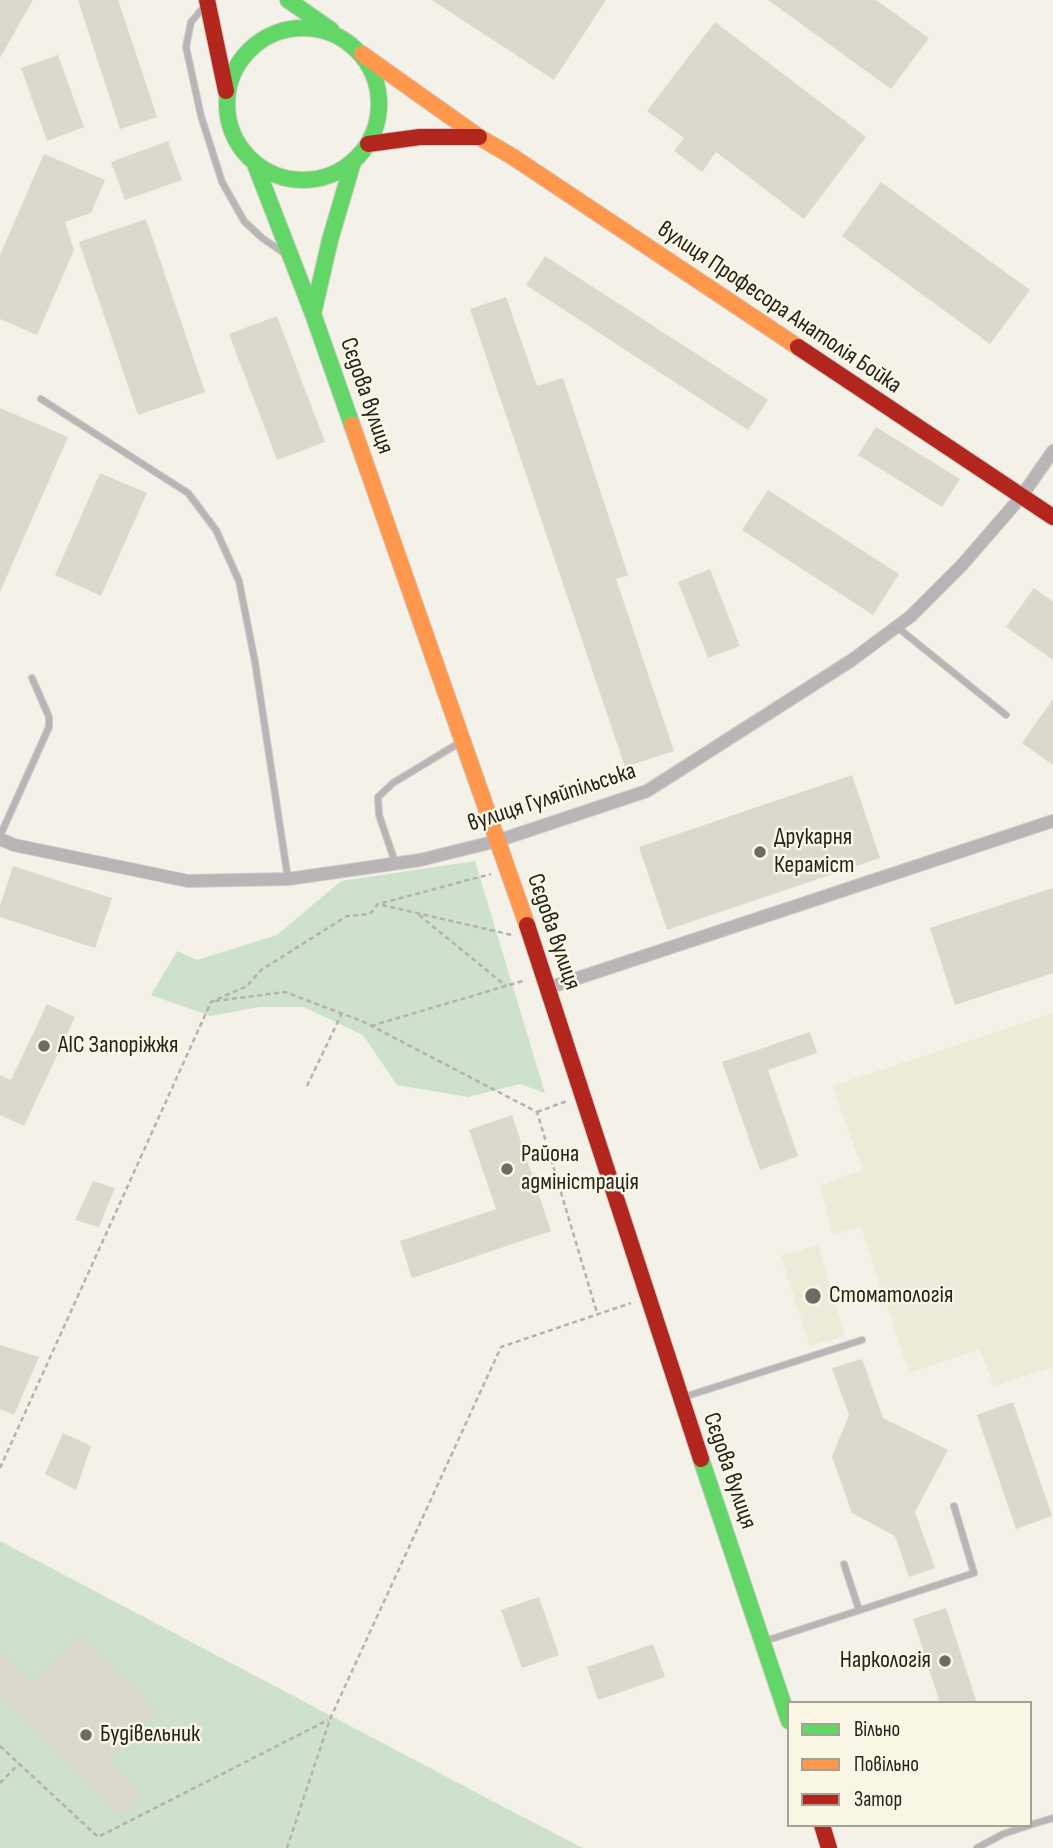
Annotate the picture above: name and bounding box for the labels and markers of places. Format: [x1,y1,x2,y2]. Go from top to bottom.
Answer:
place label: Друкарня Кераміст [774,824,854,880]
marker: Друкарня Кераміст [752,844,768,860]
place label: АІС Запоріжжя [58,1032,178,1060]
marker: АІС Запоріжжя [36,1038,52,1054]
place label: Района адміністрація [521,1141,639,1197]
marker: Района адміністрація [499,1161,515,1177]
place label: Стоматологія [829,1282,953,1310]
marker: Стоматологія [803,1286,823,1306]
place label: Наркологія [840,1647,931,1675]
marker: Наркологія [937,1653,953,1669]
place label: Будівельник [100,1721,200,1749]
marker: Будівельник [78,1727,94,1743]

